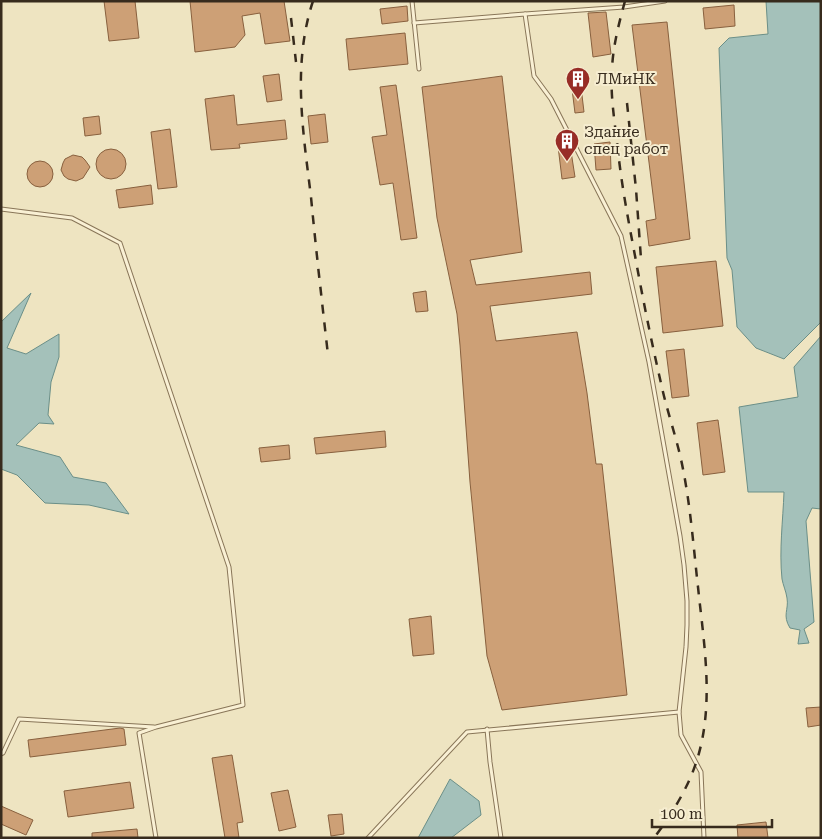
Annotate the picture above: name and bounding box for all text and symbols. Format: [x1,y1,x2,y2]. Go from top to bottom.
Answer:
building icon: ЛМиНК [565,66,591,100]
place label: ЛМиНК [596,70,656,88]
place label: Здание спец работ [584,123,668,158]
building icon: Здание спец работ [554,128,580,162]
scale bar [652,796,772,828]
text: 100 m [660,805,703,823]

